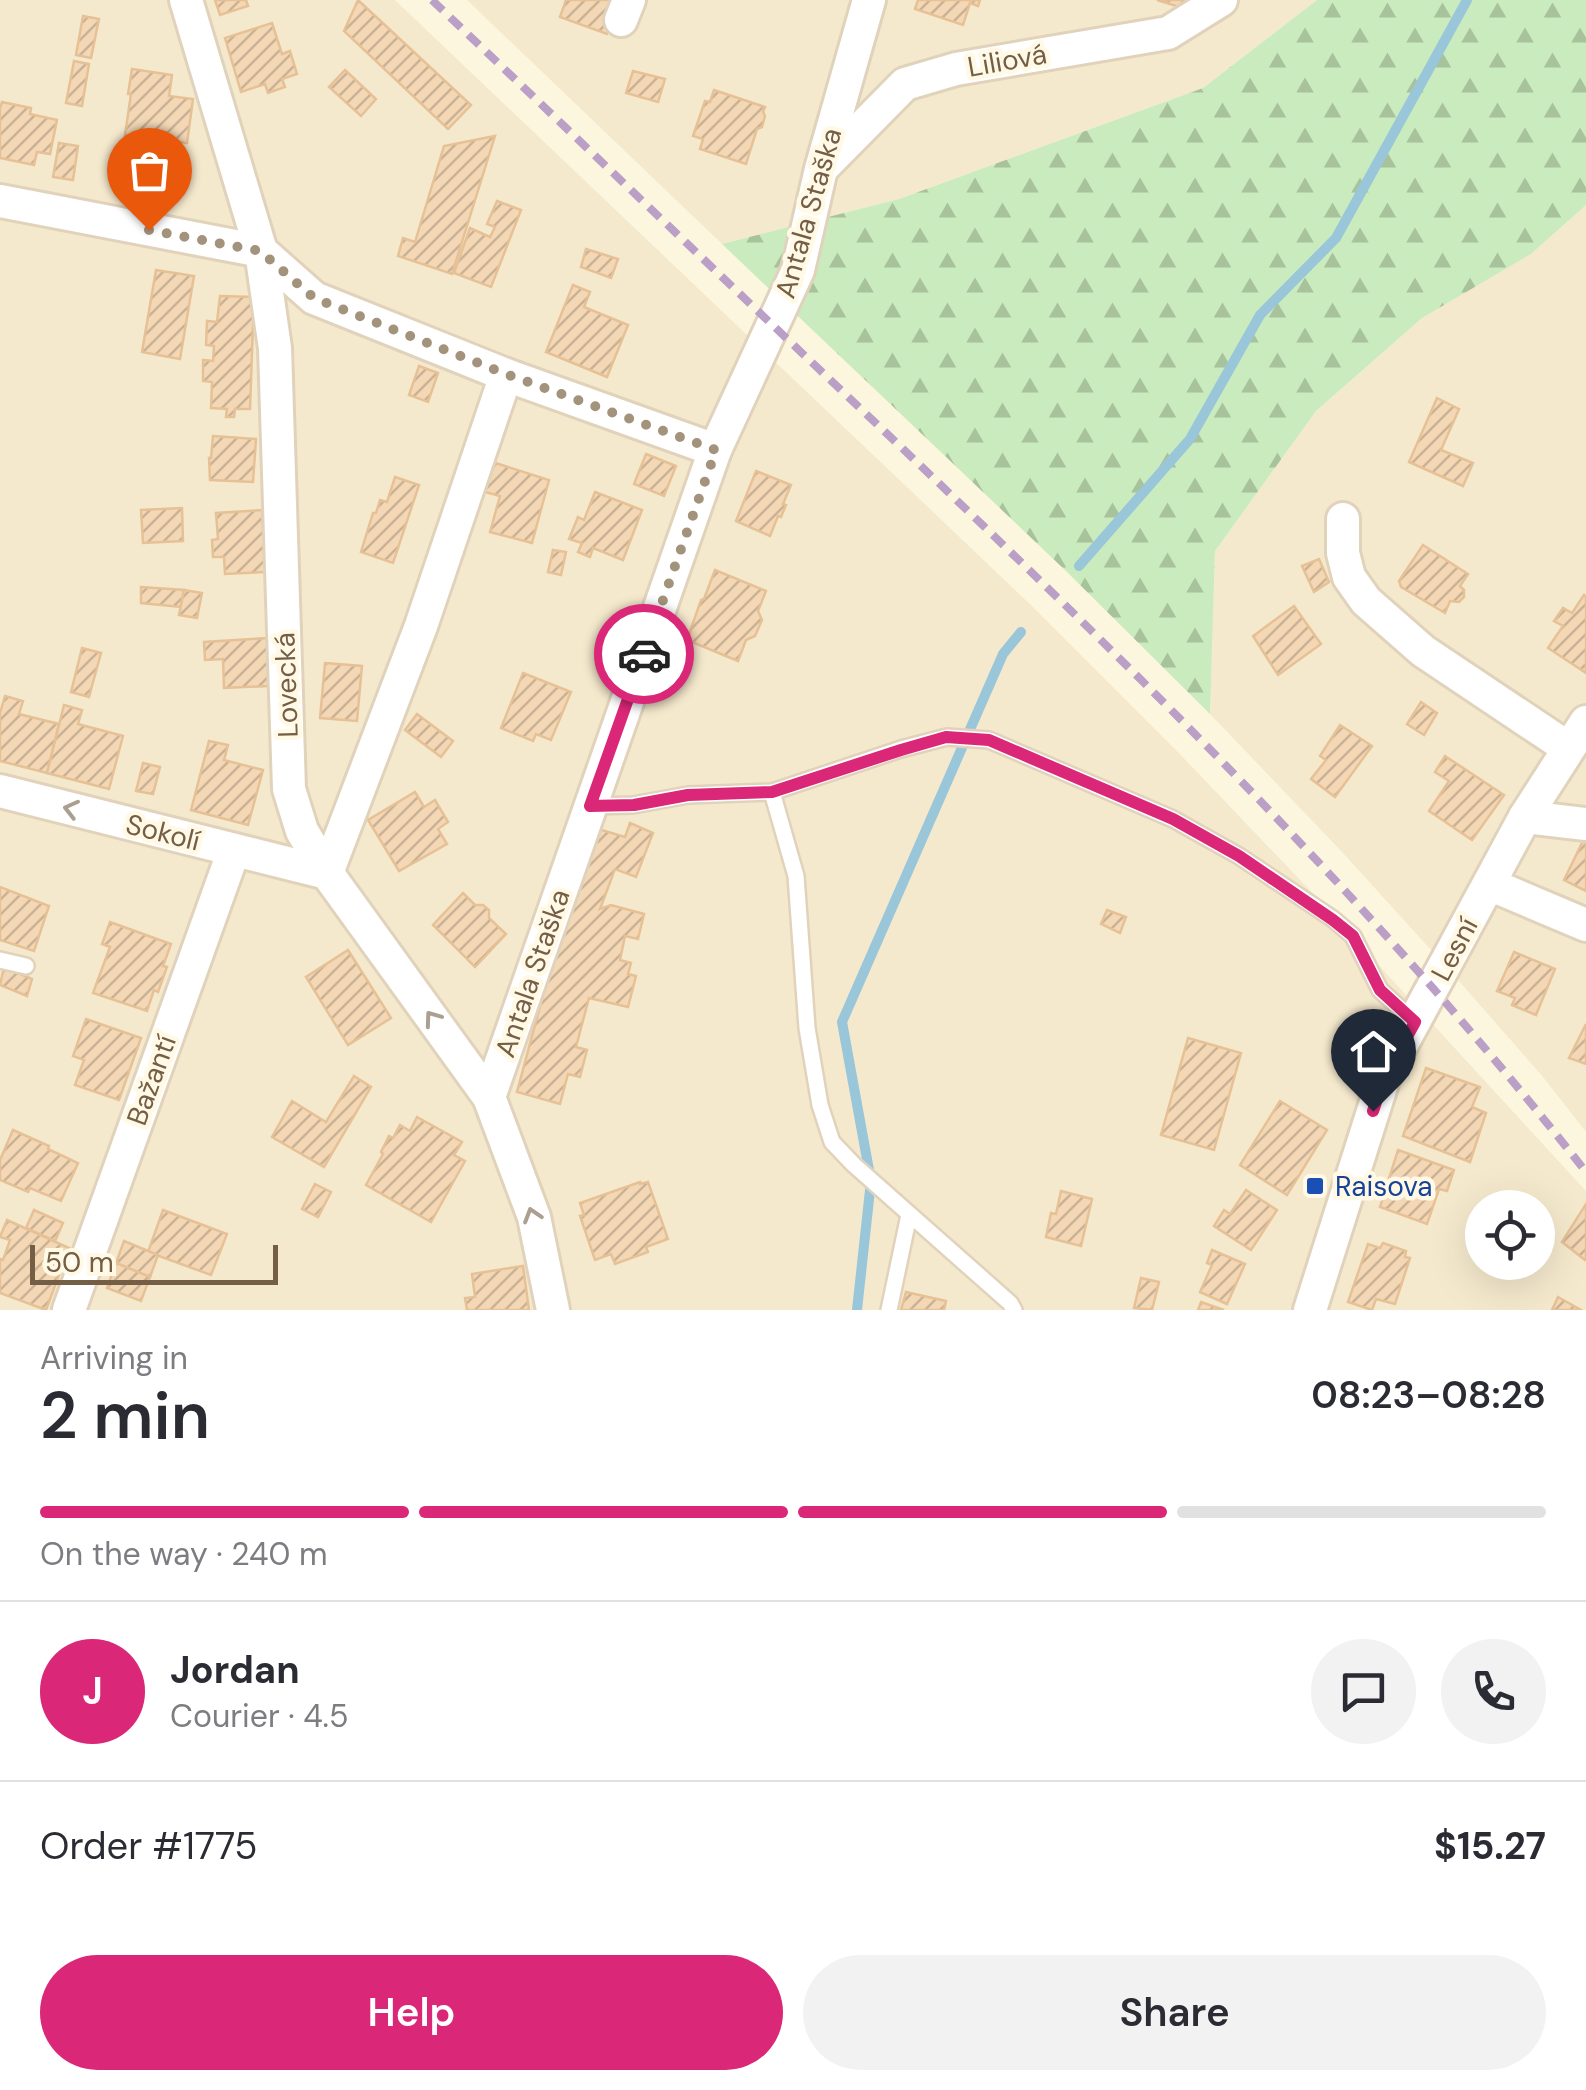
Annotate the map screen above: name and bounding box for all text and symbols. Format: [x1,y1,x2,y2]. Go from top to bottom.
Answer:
street label: Liliová [965,35,1050,86]
street label: Antala Staška [767,124,850,303]
pin [107,128,192,231]
icon: bag [122,143,177,198]
courier [594,604,694,704]
icon: car [617,627,672,682]
street label: Lovecká [266,632,307,738]
one-way arrow [63,799,80,820]
street label: Sokolí [122,805,204,860]
street label: Antala Staška [486,884,579,1062]
street label: Lesní [1423,911,1487,987]
pin [1331,1009,1416,1112]
one-way arrow [426,1011,443,1029]
icon: home [1346,1024,1401,1079]
street label: Bažantí [118,1029,185,1130]
place label: Raisova [1335,1168,1432,1205]
marker: Raisova [1304,1175,1326,1197]
map controls [1465,1190,1555,1280]
button: locate [1465,1190,1555,1280]
one-way arrow [523,1207,544,1224]
scale bar [30,1240,278,1284]
text: 50 m [45,1244,114,1281]
text: Arriving in [40,1337,188,1379]
text: 08:23–08:28 [1311,1370,1546,1420]
text: 2 min [40,1374,210,1458]
text: On the way · 240 m [40,1533,327,1575]
button: chat [1311,1639,1416,1744]
button: phone [1441,1639,1546,1744]
text: Jordan [170,1645,300,1695]
text: J [82,1666,103,1716]
text: Courier · 4.5 [170,1695,348,1737]
text: Order #1775 [40,1821,257,1871]
text: $15.27 [1434,1821,1546,1871]
button: Help [40,1955,783,2070]
button: Share [803,1955,1546,2070]

